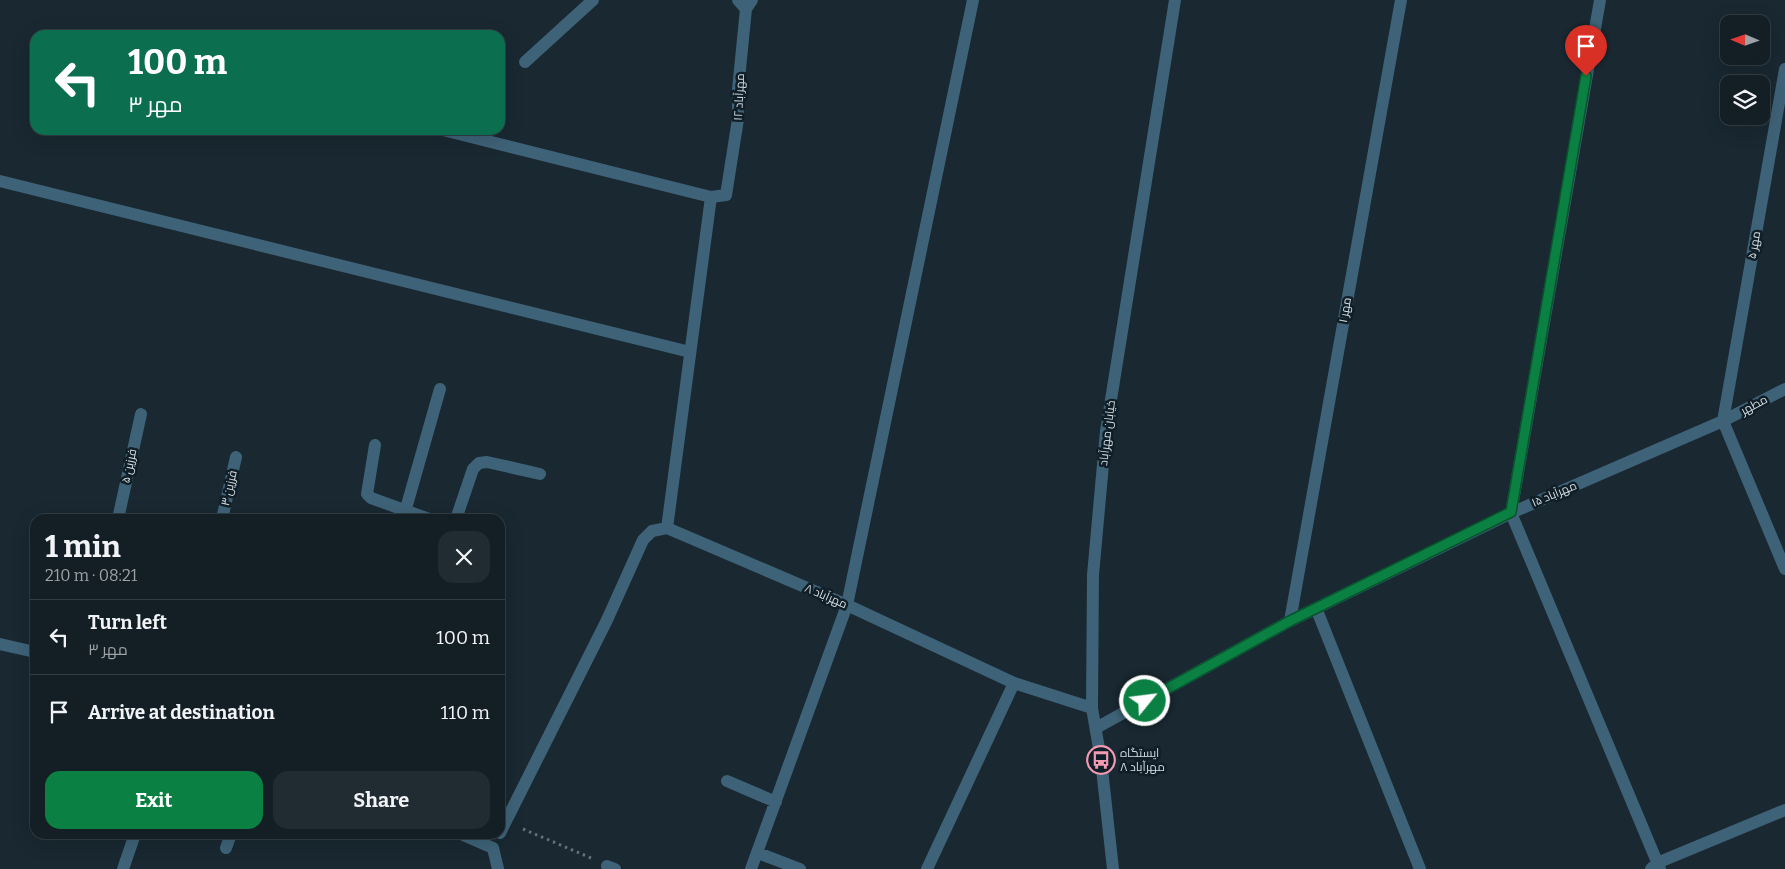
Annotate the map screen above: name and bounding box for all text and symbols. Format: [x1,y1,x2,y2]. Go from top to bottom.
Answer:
north arrow [1720,15,1770,65]
map controls [1720,15,1770,125]
pin [1565,25,1607,76]
icon: arrive [1572,32,1600,60]
text: 100 m [128,41,227,83]
icon: left [45,50,110,115]
street label: مهرآباد ۱۲ [731,73,747,121]
button: layers [1720,75,1770,125]
text: مهر ۳ [128,91,183,118]
street label: مهر ۵ [1745,230,1763,260]
street label: مهر ۱ [1336,296,1354,324]
street label: مطهر [1737,392,1770,418]
street label: خیابان مهرآباد [1096,399,1118,467]
street label: فرزین ۵ [119,448,139,484]
street label: فرزین ۳ [218,469,240,507]
street label: مهرآباد ۱۵ [1529,478,1579,510]
text: 1 min [45,529,121,565]
button: close [438,531,490,583]
text: 210 m · 08:21 [45,566,137,585]
street label: مهرآباد ۸ [803,581,849,611]
text: Turn left [88,611,167,634]
icon: left [45,623,73,651]
text: 100 m [436,626,490,649]
text: مهر ۳ [88,640,128,659]
position arrow [1118,674,1170,726]
icon: arrive [45,698,73,726]
text: Arrive at destination [88,701,275,724]
text: 110 m [440,701,490,724]
bus stop icon: ایستگاه مهرآباد ۸ [1086,745,1116,775]
place label: ایستگاه مهرآباد ۸ [1120,746,1165,774]
button: Exit [45,771,263,829]
button: Share [273,771,490,829]

